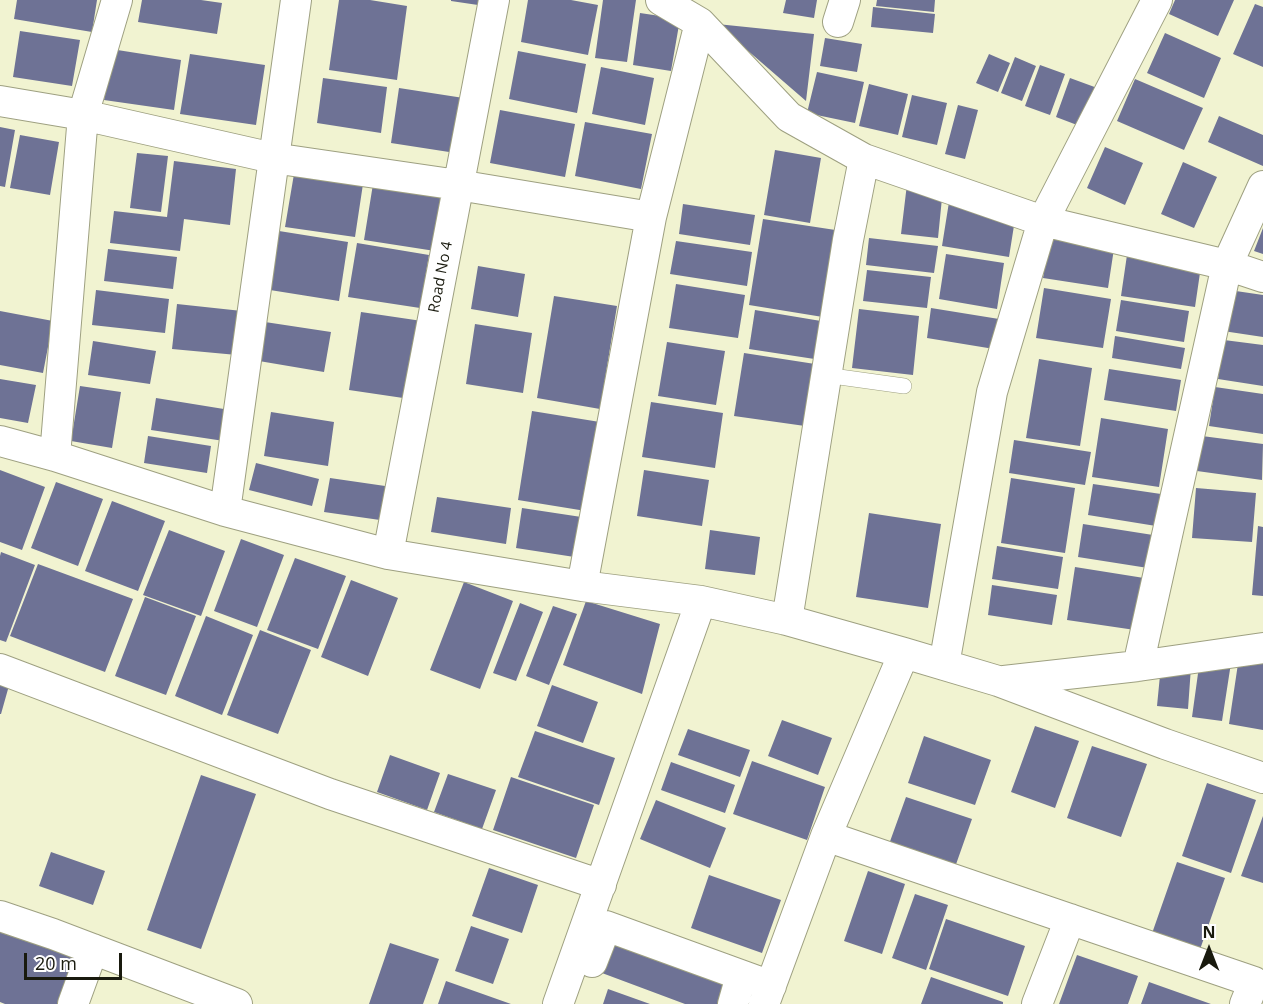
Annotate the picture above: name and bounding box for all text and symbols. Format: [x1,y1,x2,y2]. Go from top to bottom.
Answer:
street label: Road No 4 [425,240,457,314]
north arrow [1179,920,1239,980]
text: N [1202,921,1216,943]
scale bar [27,941,124,979]
text: 20 m [35,951,77,975]

